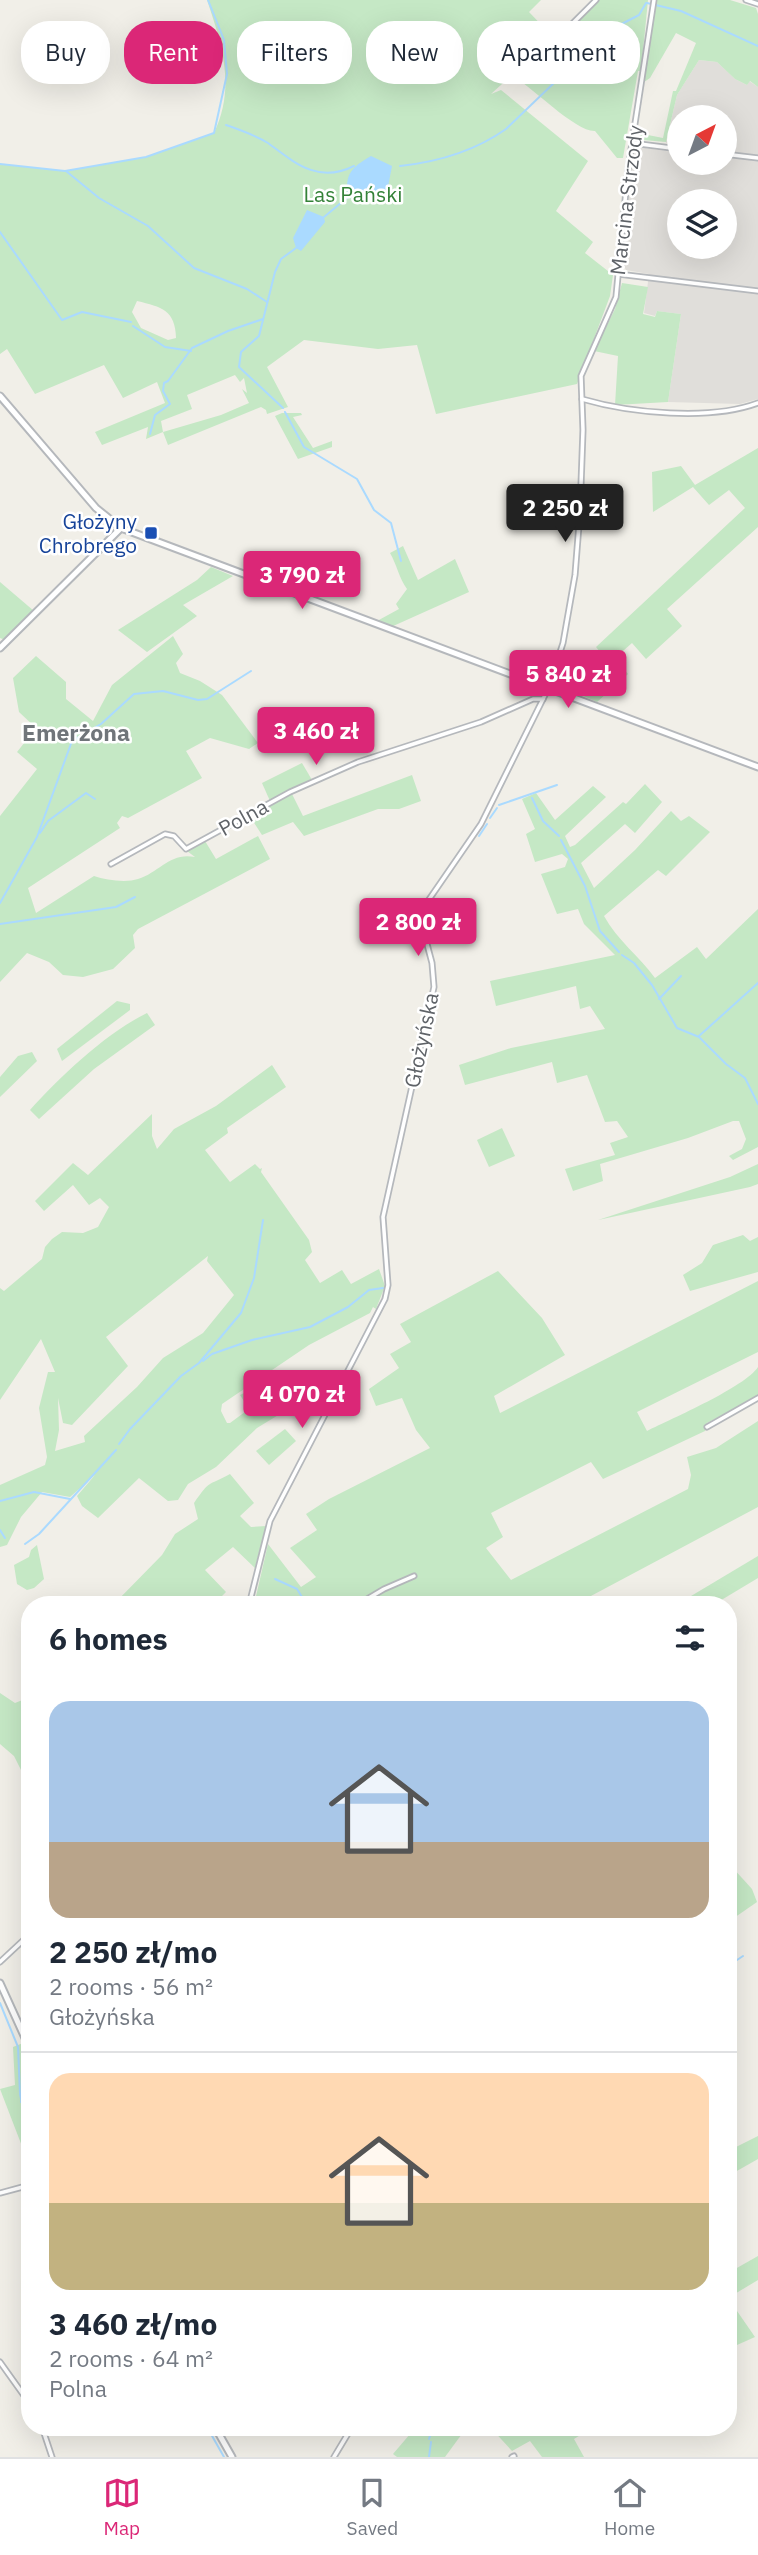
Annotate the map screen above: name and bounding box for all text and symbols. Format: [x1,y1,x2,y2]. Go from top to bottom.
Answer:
chip: Buy [21,21,110,84]
chip: Rent [124,21,223,84]
chip: Filters [237,21,352,84]
chip: New [366,21,463,84]
chip: Apartment [477,21,640,84]
north arrow [667,105,737,175]
map controls [667,105,737,259]
street label: Marcina Strzody [603,123,649,277]
park label: Las Pański [303,180,403,208]
button: layers [667,189,737,259]
pin: 2 250 zł [493,484,637,544]
text: 2 250 zł [522,492,608,522]
place label: Głożyny Chrobrego [39,507,138,559]
marker: Głożyny Chrobrego [143,525,159,541]
pin: 3 790 zł [230,552,374,611]
text: 3 790 zł [259,559,345,589]
pin: 5 840 zł [496,650,640,710]
text: 5 840 zł [525,658,611,688]
pin: 3 460 zł [244,708,388,767]
text: 3 460 zł [273,715,359,745]
district label: Emerżona [22,717,130,747]
street label: Polna [213,792,273,842]
pin: 2 800 zł [346,898,490,958]
text: 2 800 zł [375,906,461,936]
street label: Głożyńska [397,990,445,1090]
pin: 4 070 zł [230,1370,374,1430]
text: 4 070 zł [259,1378,345,1408]
text: 6 homes [49,1619,168,1658]
icon: filters [671,1619,709,1657]
icon: home [316,1746,442,1872]
text: 2 250 zł/mo [49,1932,217,1971]
text: 2 rooms · 56 m² [49,1971,213,2001]
text: Głożyńska [49,2001,155,2031]
icon: home [316,2118,442,2244]
text: 3 460 zł/mo [49,2304,217,2343]
text: 2 rooms · 64 m² [49,2343,213,2373]
text: Polna [49,2373,107,2403]
tab: Map [103,2474,141,2540]
tab: Saved [347,2474,398,2540]
tab: Home [604,2474,655,2540]

